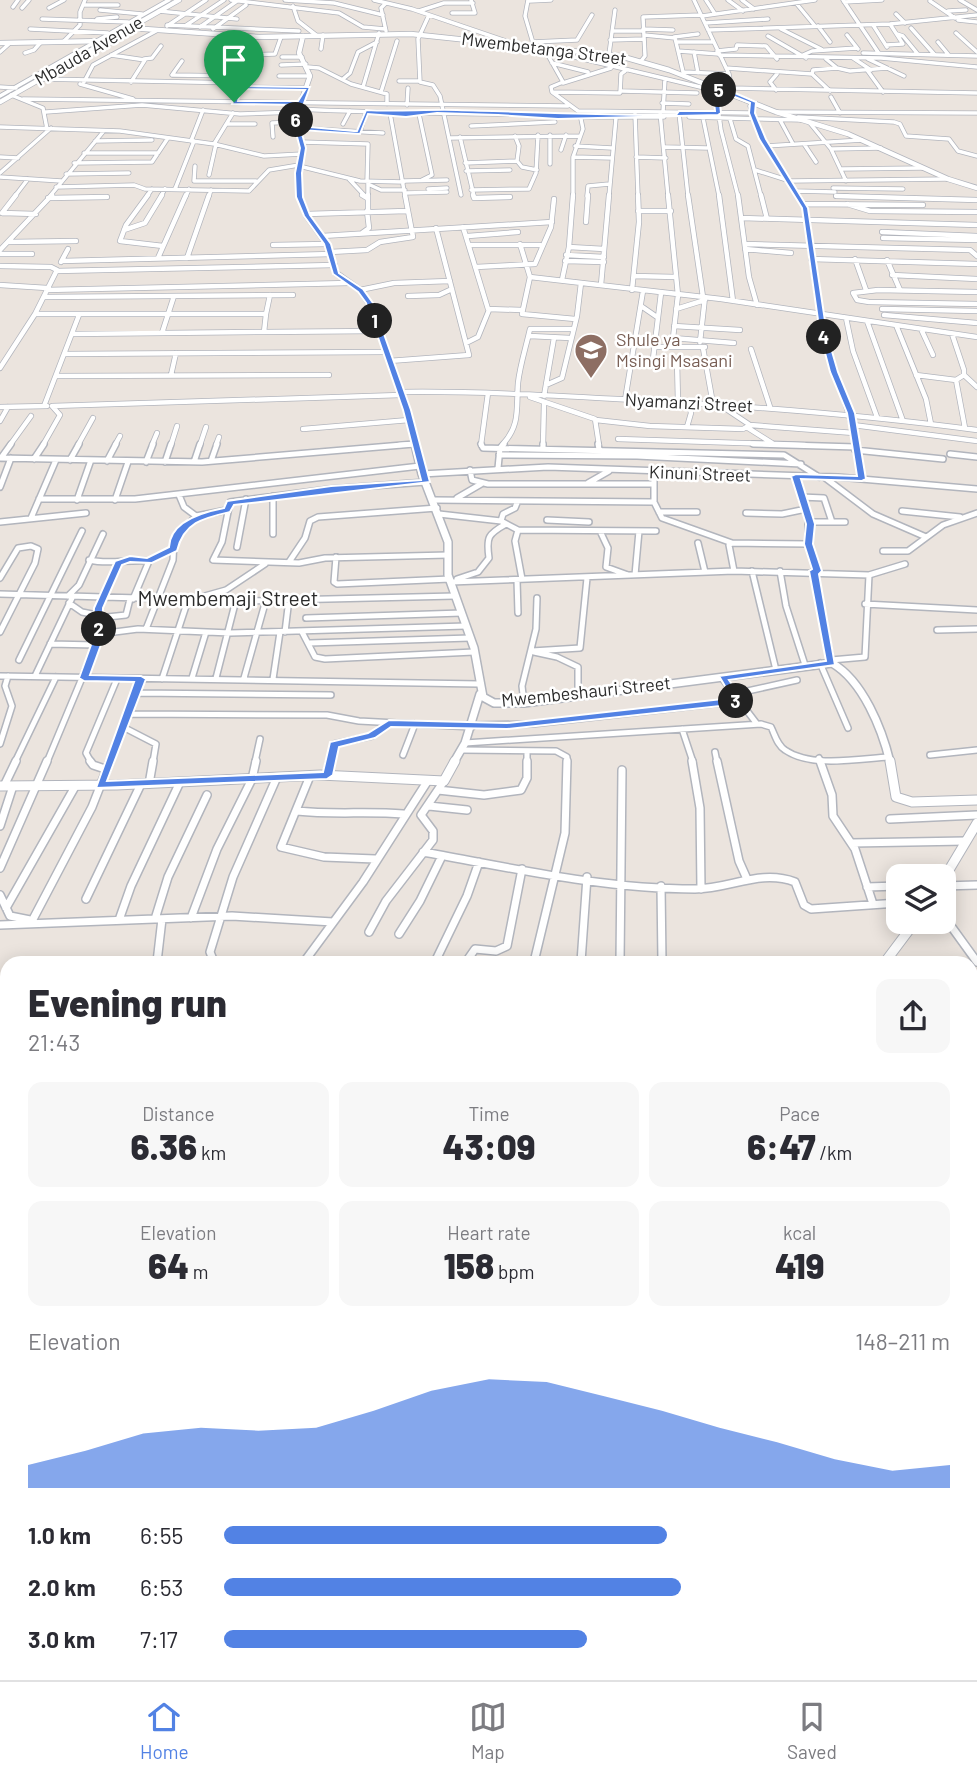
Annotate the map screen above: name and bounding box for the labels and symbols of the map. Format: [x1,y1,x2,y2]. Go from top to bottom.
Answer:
street label: Mbauda Avenue [30,10,147,90]
street label: Mwembetanga Street [460,27,628,69]
pin [204,30,264,102]
pin: 5 [702,72,736,108]
pin: 6 [278,102,314,138]
pin: 1 [358,304,392,338]
pin: 4 [806,320,842,354]
place label: Shule ya Msingi Msasani [616,328,733,371]
school or university icon: Shule ya Msingi Msasani [572,331,610,380]
street label: Nyamanzi Street [624,388,754,416]
street label: Kinuni Street [649,460,751,486]
street label: Mwembemaji Street [138,585,318,610]
pin: 2 [82,612,116,646]
street label: Mwembeshauri Street [500,671,672,711]
pin: 3 [718,684,754,718]

